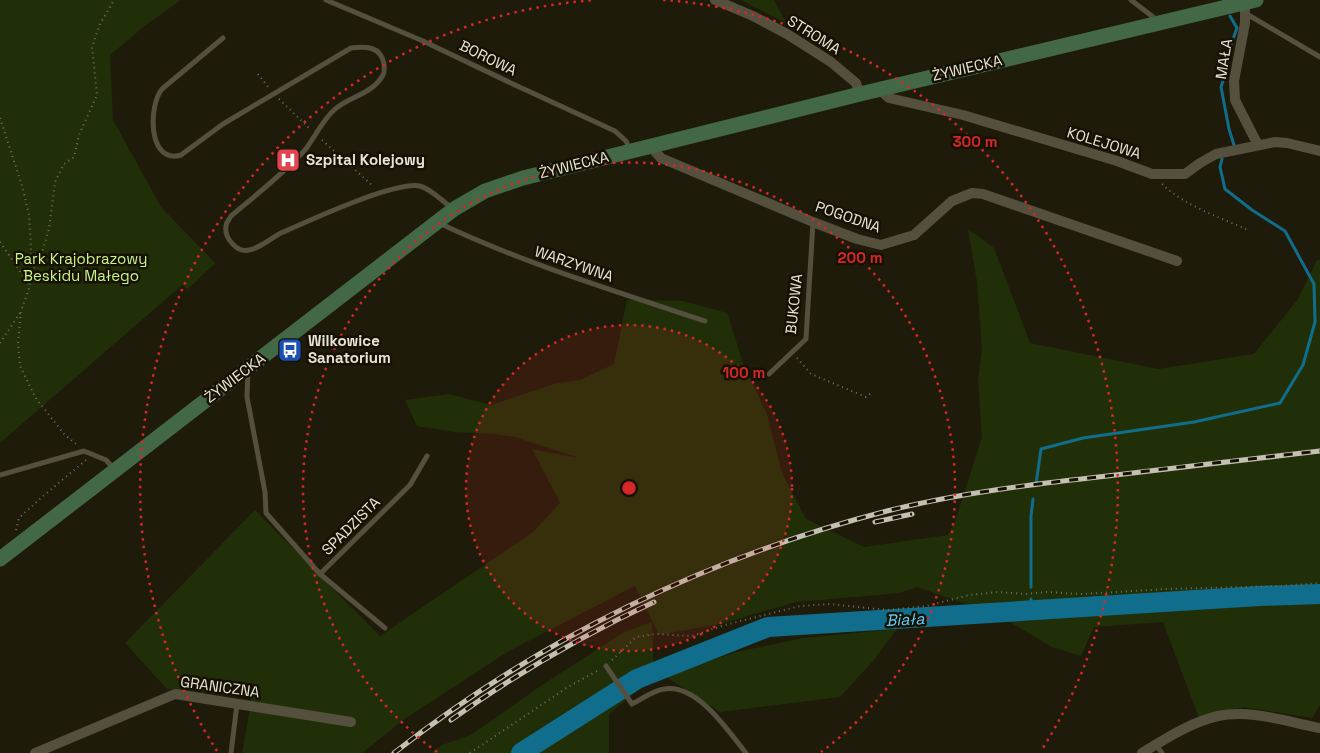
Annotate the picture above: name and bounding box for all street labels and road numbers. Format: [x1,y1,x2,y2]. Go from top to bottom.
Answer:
street label: STROMA [784,11,845,59]
street label: BOROWA [456,36,521,80]
street label: MAŁA [1211,37,1236,81]
street label: ŻYWIECKA [930,50,1004,85]
street label: KOLEJOWA [1065,122,1144,163]
street label: ŻYWIECKA [537,147,611,182]
street label: POGODNA [813,196,884,237]
street label: WARZYWNA [532,241,617,286]
street label: BUKOWA [781,272,806,335]
street label: ŻYWIECKA [201,348,269,407]
street label: SPADZISTA [318,492,384,559]
street label: GRANICZNA [179,672,262,702]

